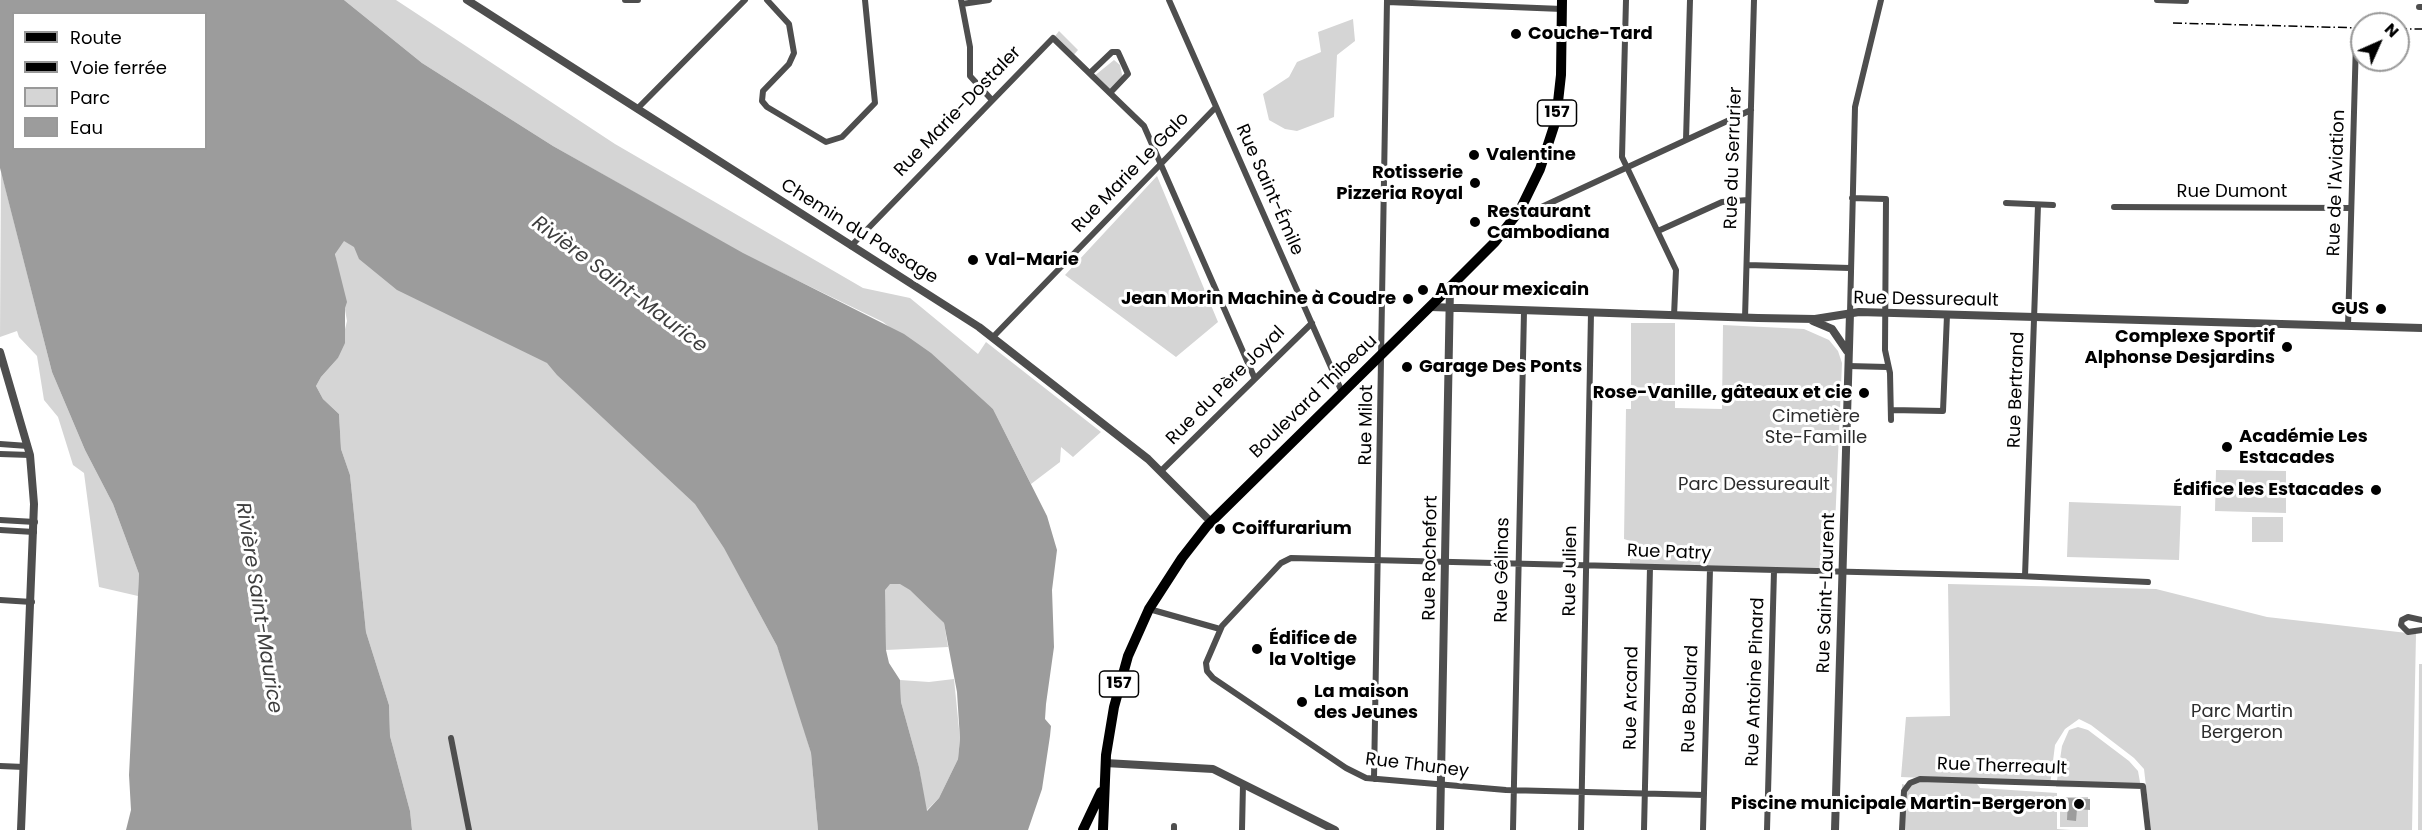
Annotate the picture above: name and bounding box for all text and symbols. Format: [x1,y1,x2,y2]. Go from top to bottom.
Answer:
legend [12,12,207,150]
north arrow [2350,12,2410,72]
text: N [2379,18,2404,43]
place label: Couche-Tard [1528,23,1653,45]
text: Route [70,25,122,50]
marker: Couche-Tard [1509,27,1523,41]
street label: Rue Marie-Dostaler [890,42,1026,182]
text: Voie ferrée [70,55,167,80]
text: Parc [70,85,110,110]
street label: Rue du Serrurier [1721,86,1747,230]
road number: 157 [1538,100,1576,126]
street label: Rue Marie Le Galo [1068,108,1194,238]
street label: Rue de l'Aviation [2324,109,2350,257]
text: Eau [70,115,103,140]
street label: Rue Saint-Émile [1230,121,1308,259]
place label: Valentine [1486,144,1576,166]
marker: Valentine [1467,148,1481,162]
place label: Rotisserie Pizzeria Royal [1336,162,1463,204]
street label: Chemin du Passage [776,175,942,289]
marker: Rotisserie Pizzeria Royal [1468,176,1482,190]
street label: Rue Dumont [2177,181,2287,203]
place label: Restaurant Cambodiana [1487,201,1610,244]
water label: Rivière Saint-Maurice [527,211,711,359]
marker: Restaurant Cambodiana [1468,215,1482,229]
place label: Val-Marie [985,249,1079,271]
marker: Val-Marie [966,253,980,267]
place label: Amour mexicain [1435,279,1589,301]
marker: Amour mexicain [1416,283,1430,297]
place label: Jean Morin Machine à Coudre [1121,288,1396,310]
street label: Rue Dessureault [1853,288,1999,312]
marker: Jean Morin Machine à Coudre [1401,292,1415,306]
place label: GUS [2332,298,2369,320]
marker: GUS [2374,302,2388,316]
street label: Rue du Père Joyal [1162,322,1290,450]
place label: Complexe Sportif Alphonse Desjardins [2084,326,2275,368]
street label: Boulevard Thibeau [1246,331,1382,463]
street label: Rue Bertrand [2004,331,2030,449]
marker: Complexe Sportif Alphonse Desjardins [2280,340,2294,354]
place label: Garage Des Ponts [1419,356,1582,378]
marker: Garage Des Ponts [1400,360,1414,374]
place label: Rose-Vanille, gâteaux et cie [1593,382,1852,404]
street label: Rue Milot [1355,384,1379,466]
marker: Rose-Vanille, gâteaux et cie [1857,386,1871,400]
park label: Cimetière Ste-Famille [1765,406,1867,448]
place label: Académie Les Estacades [2239,426,2368,468]
marker: Académie Les Estacades [2220,440,2234,454]
park label: Parc Dessureault [1678,474,1830,496]
place label: Édifice les Estacades [2173,479,2364,501]
marker: Édifice les Estacades [2369,483,2383,497]
street label: Rue Rochefort [1419,495,1443,621]
water label: Rivière Saint-Maurice [229,501,287,715]
street label: Rue Saint-Laurent [1813,512,1841,674]
street label: Rue Gélinas [1491,517,1515,623]
place label: Coiffurarium [1232,518,1352,540]
marker: Coiffurarium [1213,522,1227,536]
street label: Rue Julien [1559,525,1583,617]
street label: Rue Patry [1626,541,1712,565]
street label: Rue Antoine Pinard [1742,597,1770,767]
place label: Édifice de la Voltige [1269,628,1357,670]
marker: Édifice de la Voltige [1250,642,1264,656]
street label: Rue Boulard [1678,645,1704,753]
street label: Rue Arcand [1620,646,1644,750]
road number: 157 [1100,671,1138,697]
place label: La maison des Jeunes [1314,681,1418,724]
marker: La maison des Jeunes [1295,695,1309,709]
park label: Parc Martin Bergeron [2191,701,2293,744]
street label: Rue Thuney [1364,749,1470,783]
street label: Rue Therreault [1937,754,2067,780]
place label: Piscine municipale Martin-Bergeron [1731,793,2067,815]
marker: Piscine municipale Martin-Bergeron [2072,797,2086,811]

